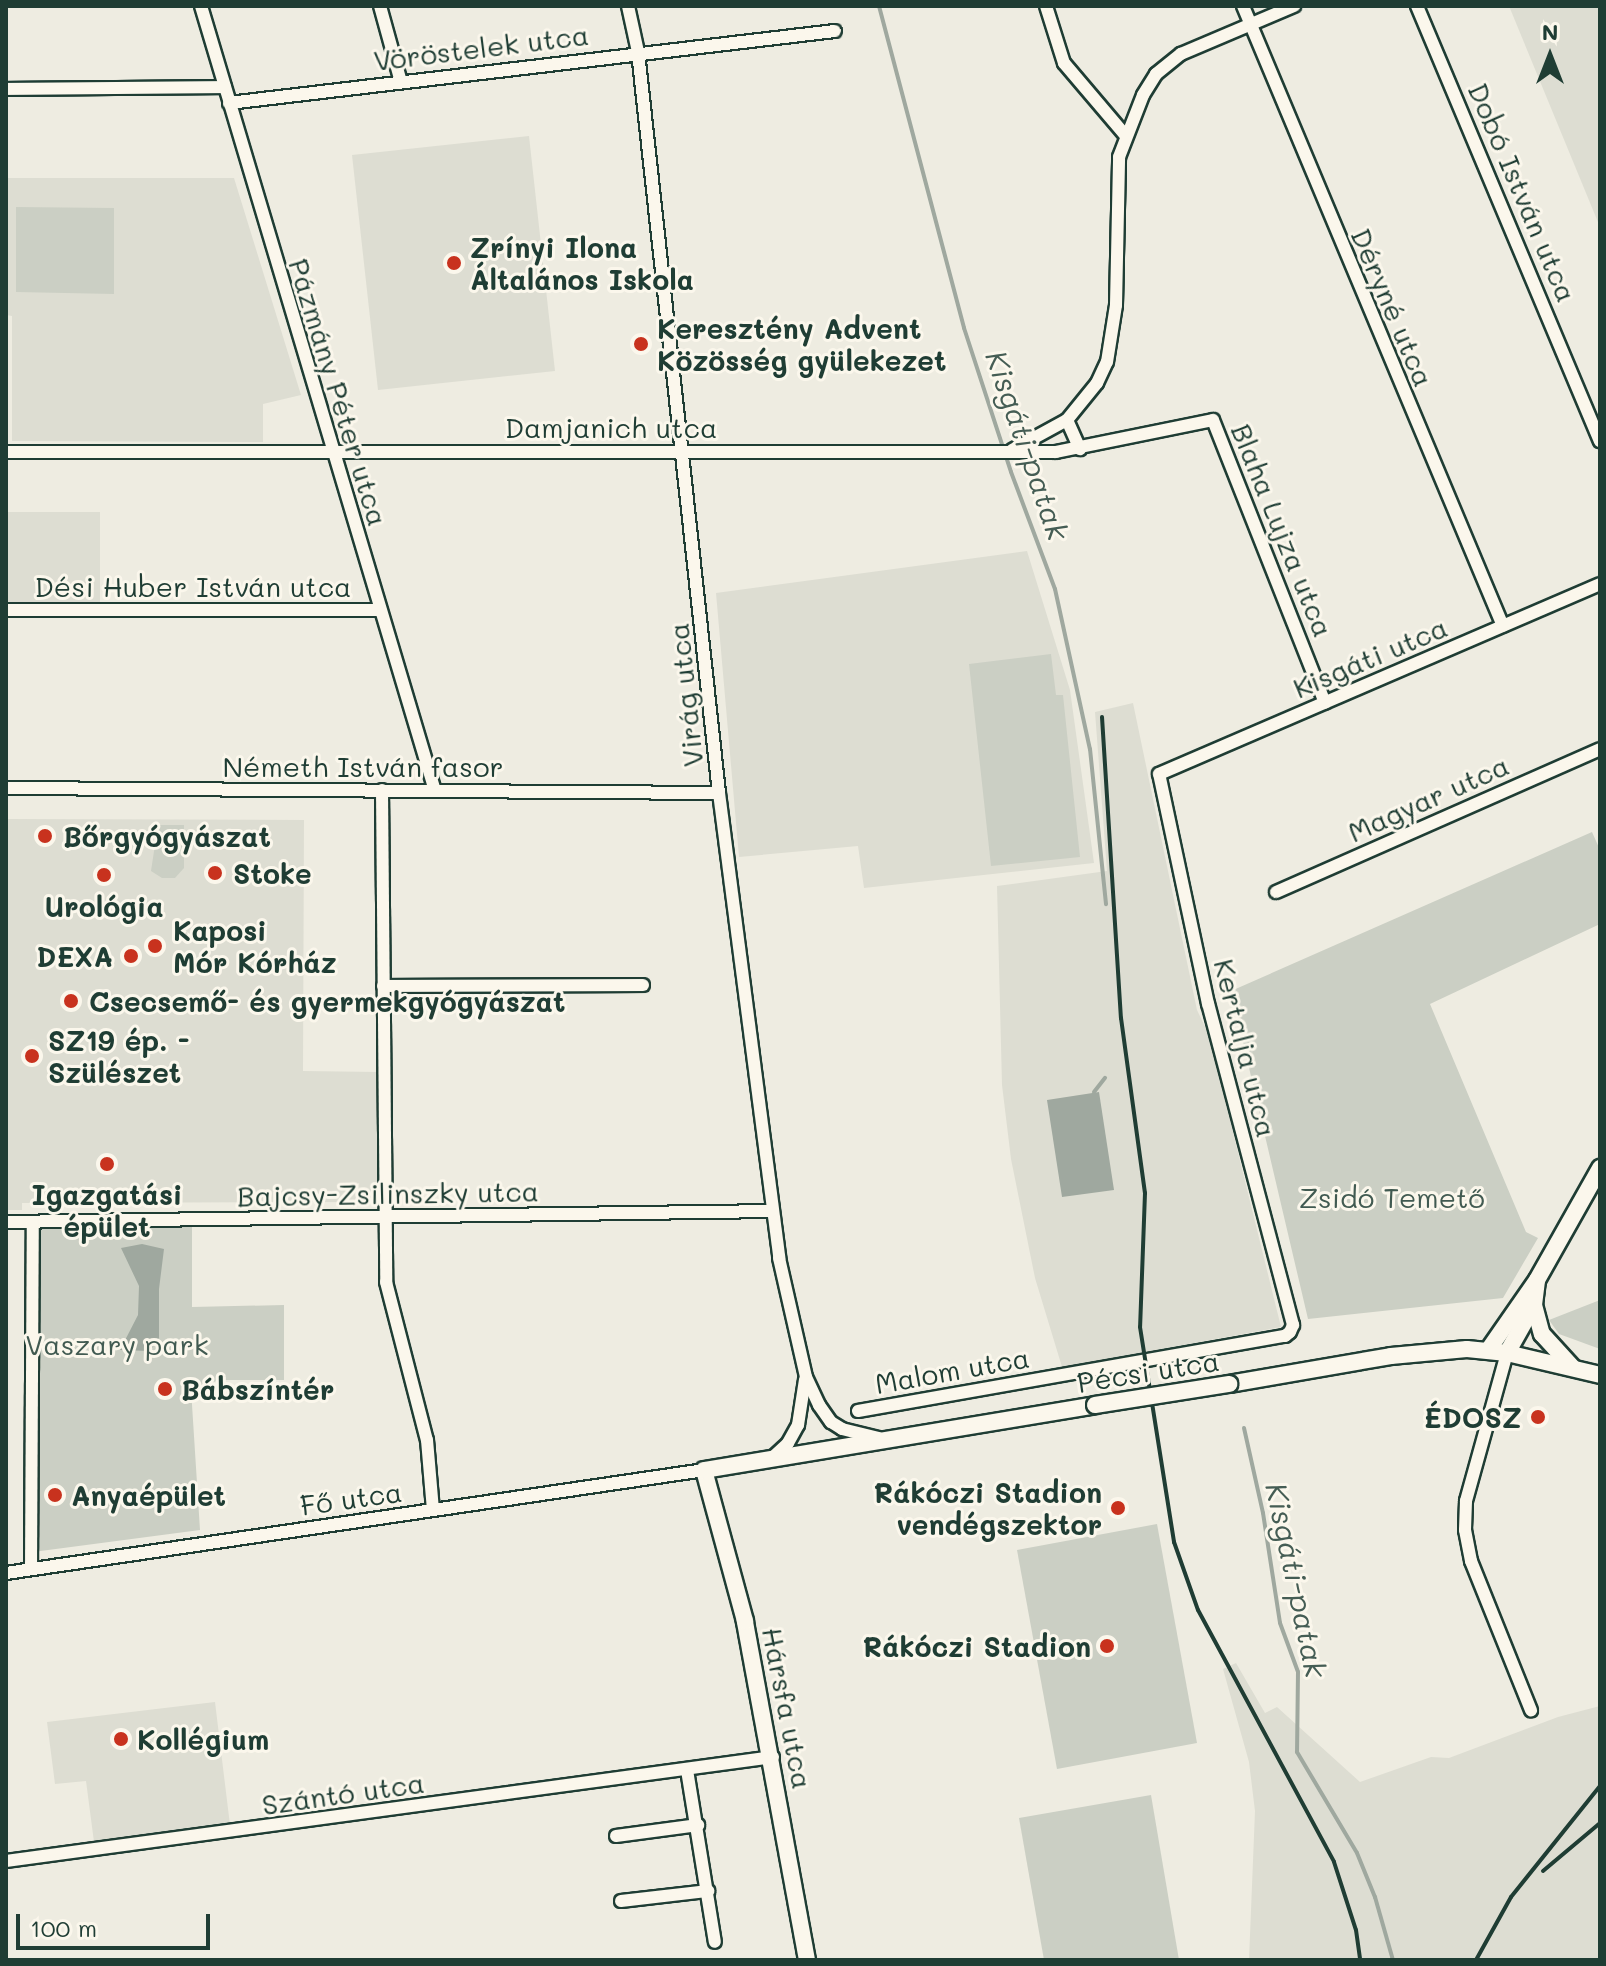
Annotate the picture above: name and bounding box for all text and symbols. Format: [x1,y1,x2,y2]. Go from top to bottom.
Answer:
north arrow [1510,16,1590,96]
street label: Vöröstelek utca [371,17,591,77]
text: N [1542,17,1558,46]
street label: Dobó István utca [1462,77,1584,307]
street label: Déryné utca [1345,223,1441,391]
place label: Zrínyi Ilona Általános Iskola [470,230,694,296]
street label: Pázmány Péter utca [282,254,396,530]
marker: Zrínyi Ilona Általános Iskola [445,254,463,272]
place label: Keresztény Advent Közösség gyülekezet [657,311,946,377]
marker: Keresztény Advent Közösség gyülekezet [632,335,650,353]
water label: Kisgáti-patak [979,345,1077,545]
street label: Damjanich utca [505,410,717,444]
street label: Blaha Lujza utca [1225,418,1341,642]
street label: Dési Huber István utca [34,569,352,603]
street label: Kisgáti utca [1288,609,1452,705]
street label: Virág utca [661,621,709,769]
street label: Magyar utca [1342,748,1514,848]
street label: Németh István fasor [222,749,504,783]
place label: Bőrgyógyászat [63,819,271,853]
marker: Bőrgyógyászat [34,825,56,847]
place label: Stoke [233,856,312,890]
marker: Stoke [204,862,226,884]
marker: Urológia [93,864,115,886]
place label: Urológia [44,889,164,923]
place label: Kaposi Mór Kórház [173,913,337,979]
marker: Kaposi Mór Kórház [144,935,166,957]
place label: DEXA [36,939,113,973]
marker: DEXA [120,945,142,967]
street label: Kertalja utca [1208,955,1284,1141]
place label: Csecsemő- és gyermekgyógyászat [89,984,565,1018]
marker: Csecsemő- és gyermekgyógyászat [60,990,82,1012]
place label: SZ19 ép. - Szülészet [48,1023,190,1089]
marker: SZ19 ép. - Szülészet [23,1047,41,1065]
marker: Igazgatási épület [98,1155,116,1173]
street label: Bajcsy-Zsilinszky utca [237,1174,539,1212]
place label: Igazgatási épület [31,1177,183,1243]
park label: Zsidó Temető [1299,1180,1485,1214]
park label: Vaszary park [25,1327,209,1361]
street label: Malom utca [872,1340,1032,1400]
street label: Pécsi utca [1074,1343,1222,1399]
place label: Bábszíntér [181,1372,334,1406]
marker: Bábszíntér [156,1380,174,1398]
place label: ÉDOSZ [1424,1400,1522,1434]
marker: ÉDOSZ [1529,1408,1547,1426]
street label: Fő utca [298,1474,404,1522]
place label: Rákóczi Stadion vendégszektor [874,1475,1102,1541]
place label: Anyaépület [71,1478,226,1512]
water label: Kisgáti-patak [1259,1479,1335,1681]
marker: Anyaépület [46,1486,64,1504]
marker: Rákóczi Stadion vendégszektor [1109,1499,1127,1517]
street label: Hársfa utca [756,1624,820,1792]
place label: Rákóczi Stadion [863,1629,1091,1663]
marker: Rákóczi Stadion [1098,1637,1116,1655]
place label: Kollégium [137,1722,269,1756]
marker: Kollégium [112,1730,130,1748]
street label: Szántó utca [260,1765,426,1821]
scale bar [20,1898,214,1948]
text: 100 m [30,1912,97,1943]

